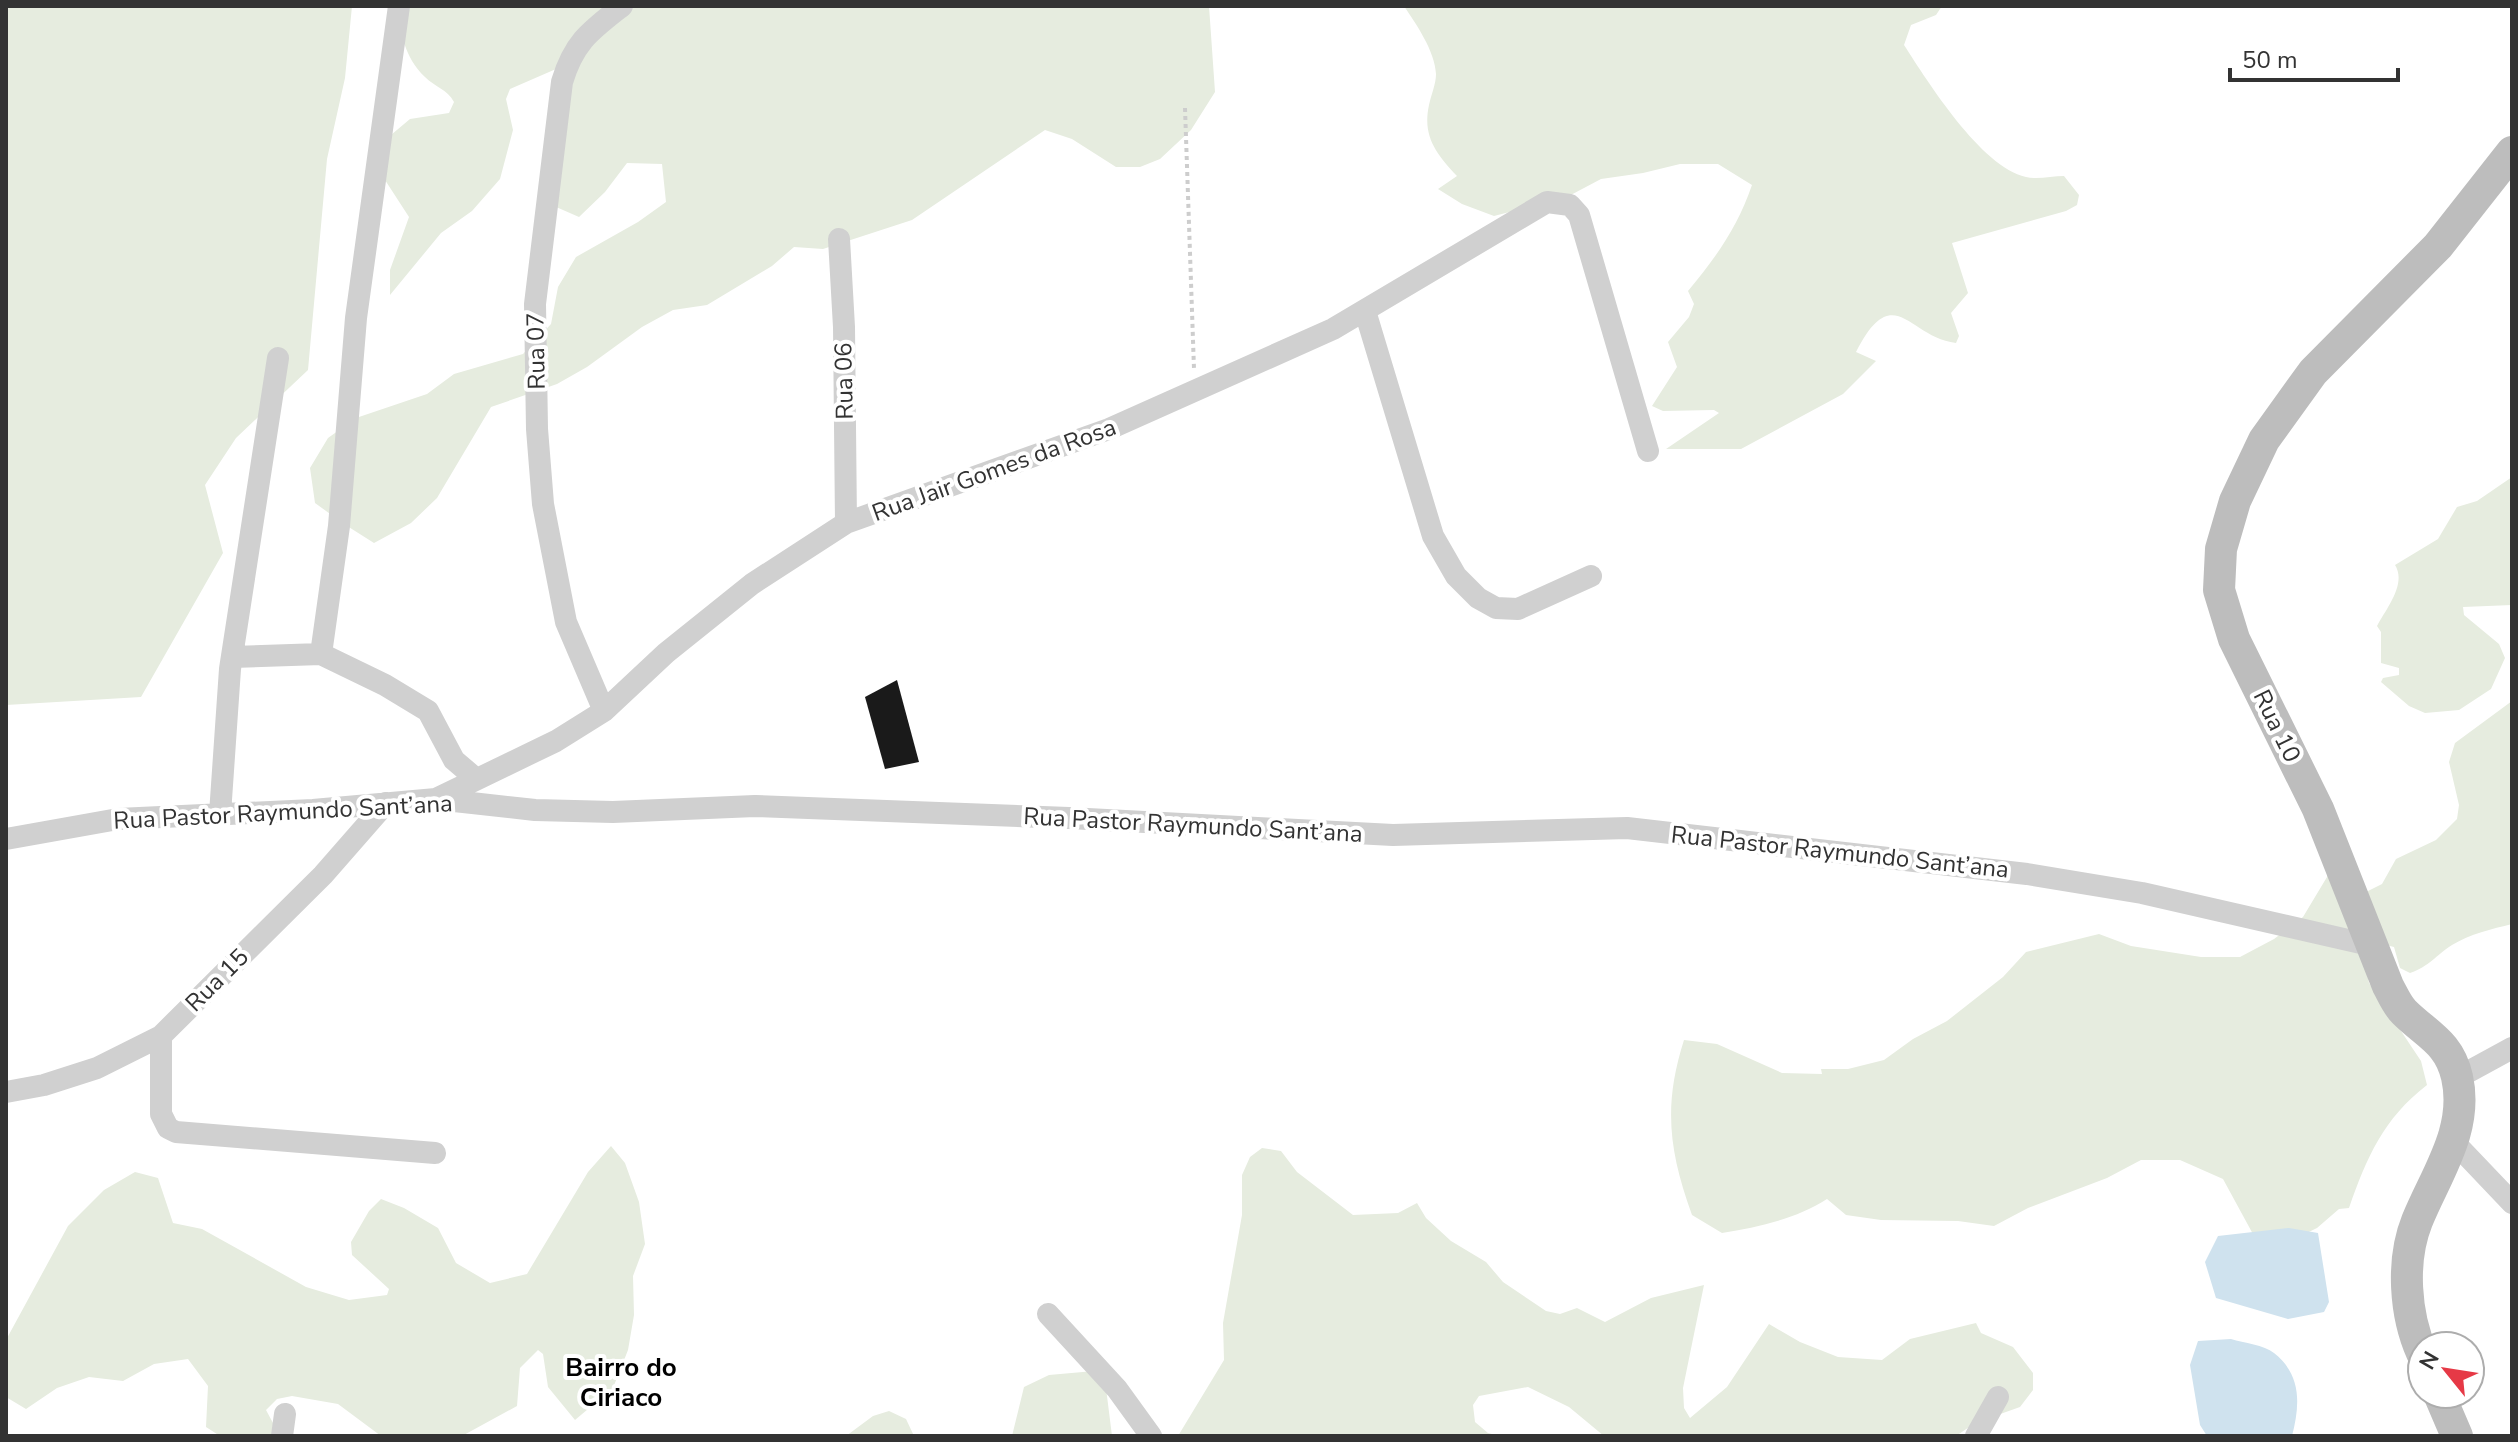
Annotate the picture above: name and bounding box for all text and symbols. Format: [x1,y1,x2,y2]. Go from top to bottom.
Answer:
scale bar [2230,32,2398,82]
text: 50 m [2242,44,2298,76]
street label: Rua 07 [519,312,553,390]
street label: Rua 06 [827,342,861,420]
street label: Rua Jair Gomes da Rosa [868,411,1120,529]
street label: Rua 10 [2246,684,2308,768]
street label: Rua Pastor Raymundo Sant’ana [113,787,453,837]
street label: Rua Pastor Raymundo Sant’ana [1023,800,1363,850]
street label: Rua Pastor Raymundo Sant’ana [1669,818,2011,886]
street label: Rua 15 [178,941,256,1019]
north arrow [2406,1330,2486,1410]
text: N [2412,1346,2447,1375]
district label: Bairro do Ciriaco [565,1350,677,1415]

